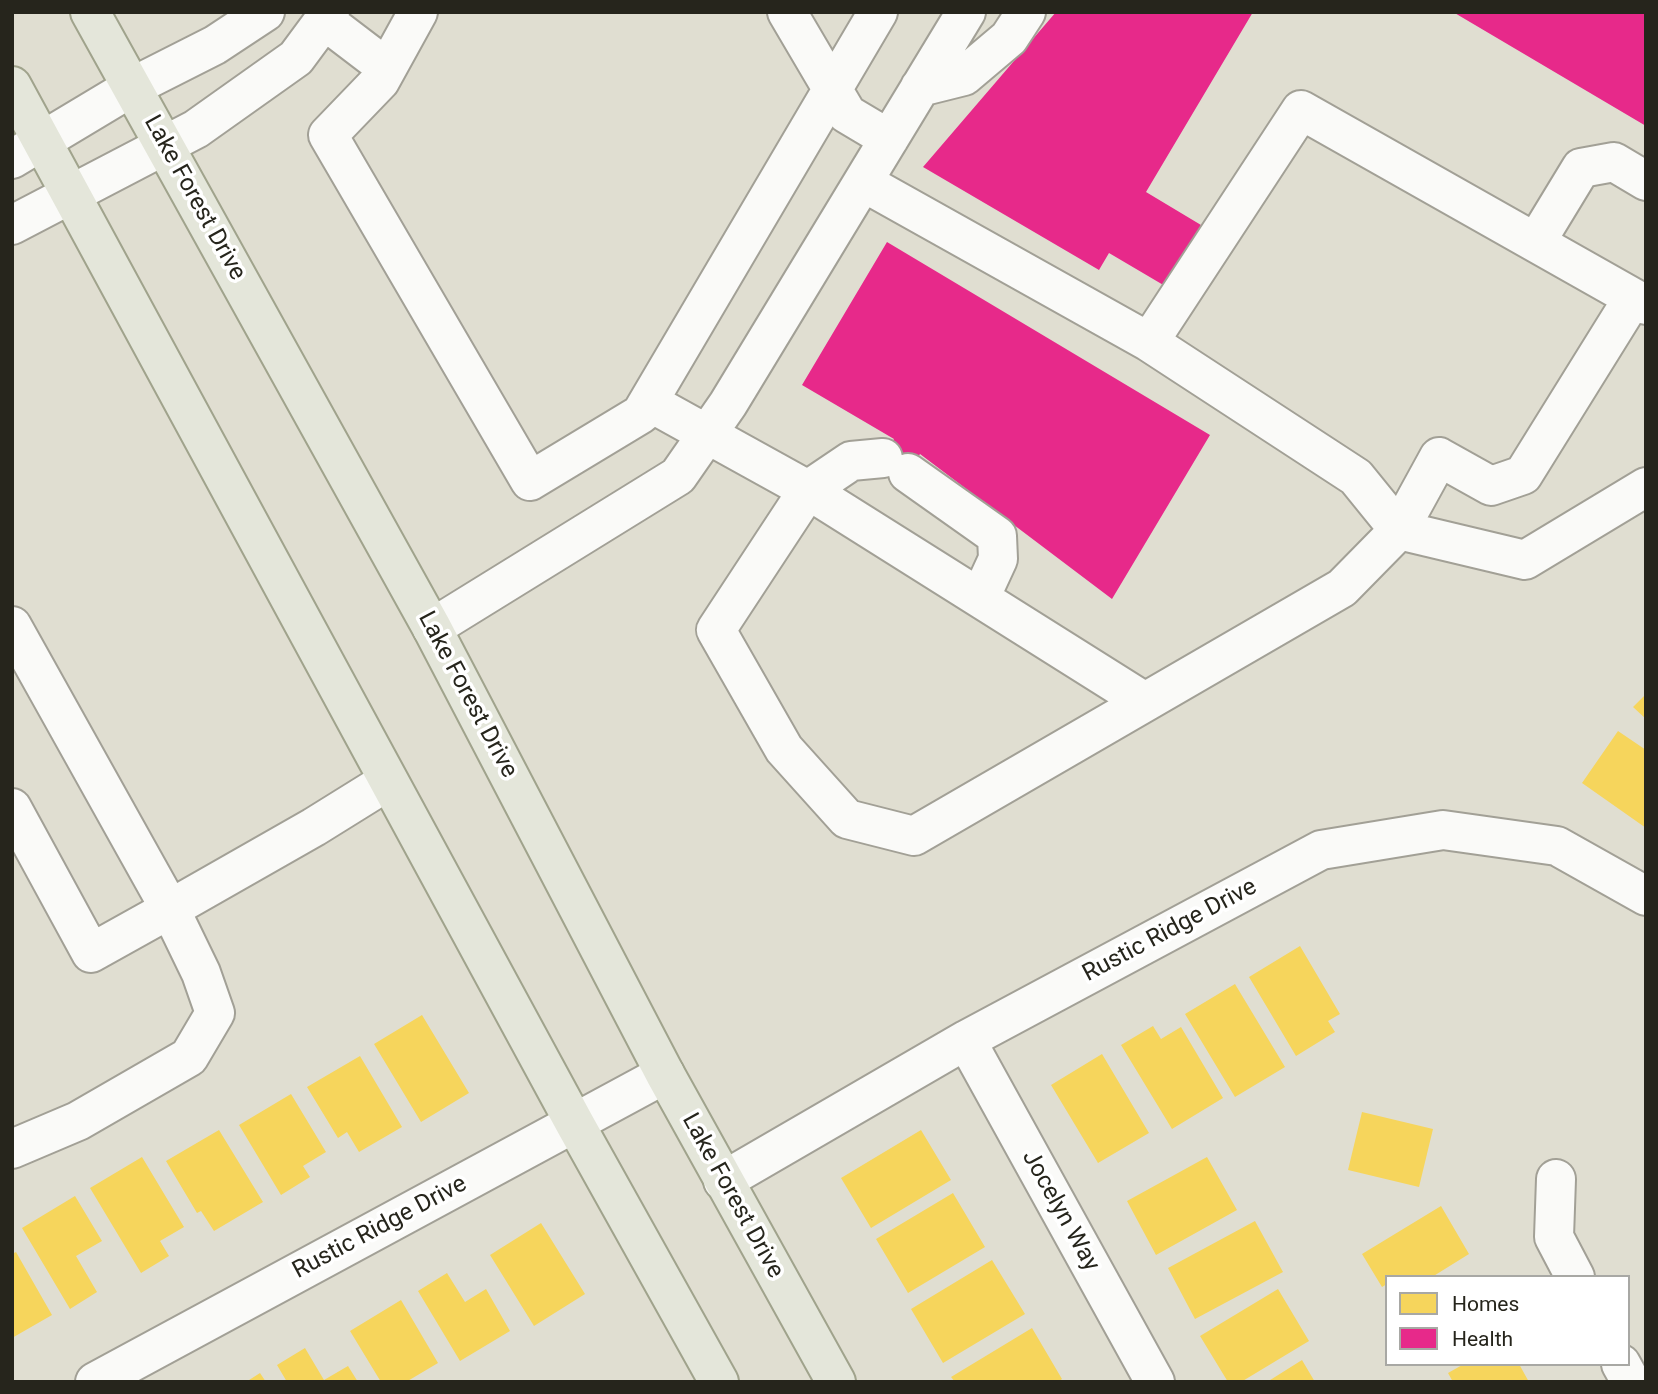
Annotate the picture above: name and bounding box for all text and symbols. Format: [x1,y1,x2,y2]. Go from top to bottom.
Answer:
street label: Lake Forest Drive [137,111,251,285]
street label: Lake Forest Drive [411,607,523,783]
street label: Rustic Ridge Drive [1078,873,1262,989]
street label: Lake Forest Drive [675,1109,789,1283]
street label: Jocelyn Way [1015,1146,1105,1276]
street label: Rustic Ridge Drive [288,1170,472,1286]
legend [1385,1275,1630,1366]
text: Homes [1452,1292,1519,1316]
text: Health [1452,1327,1513,1351]

